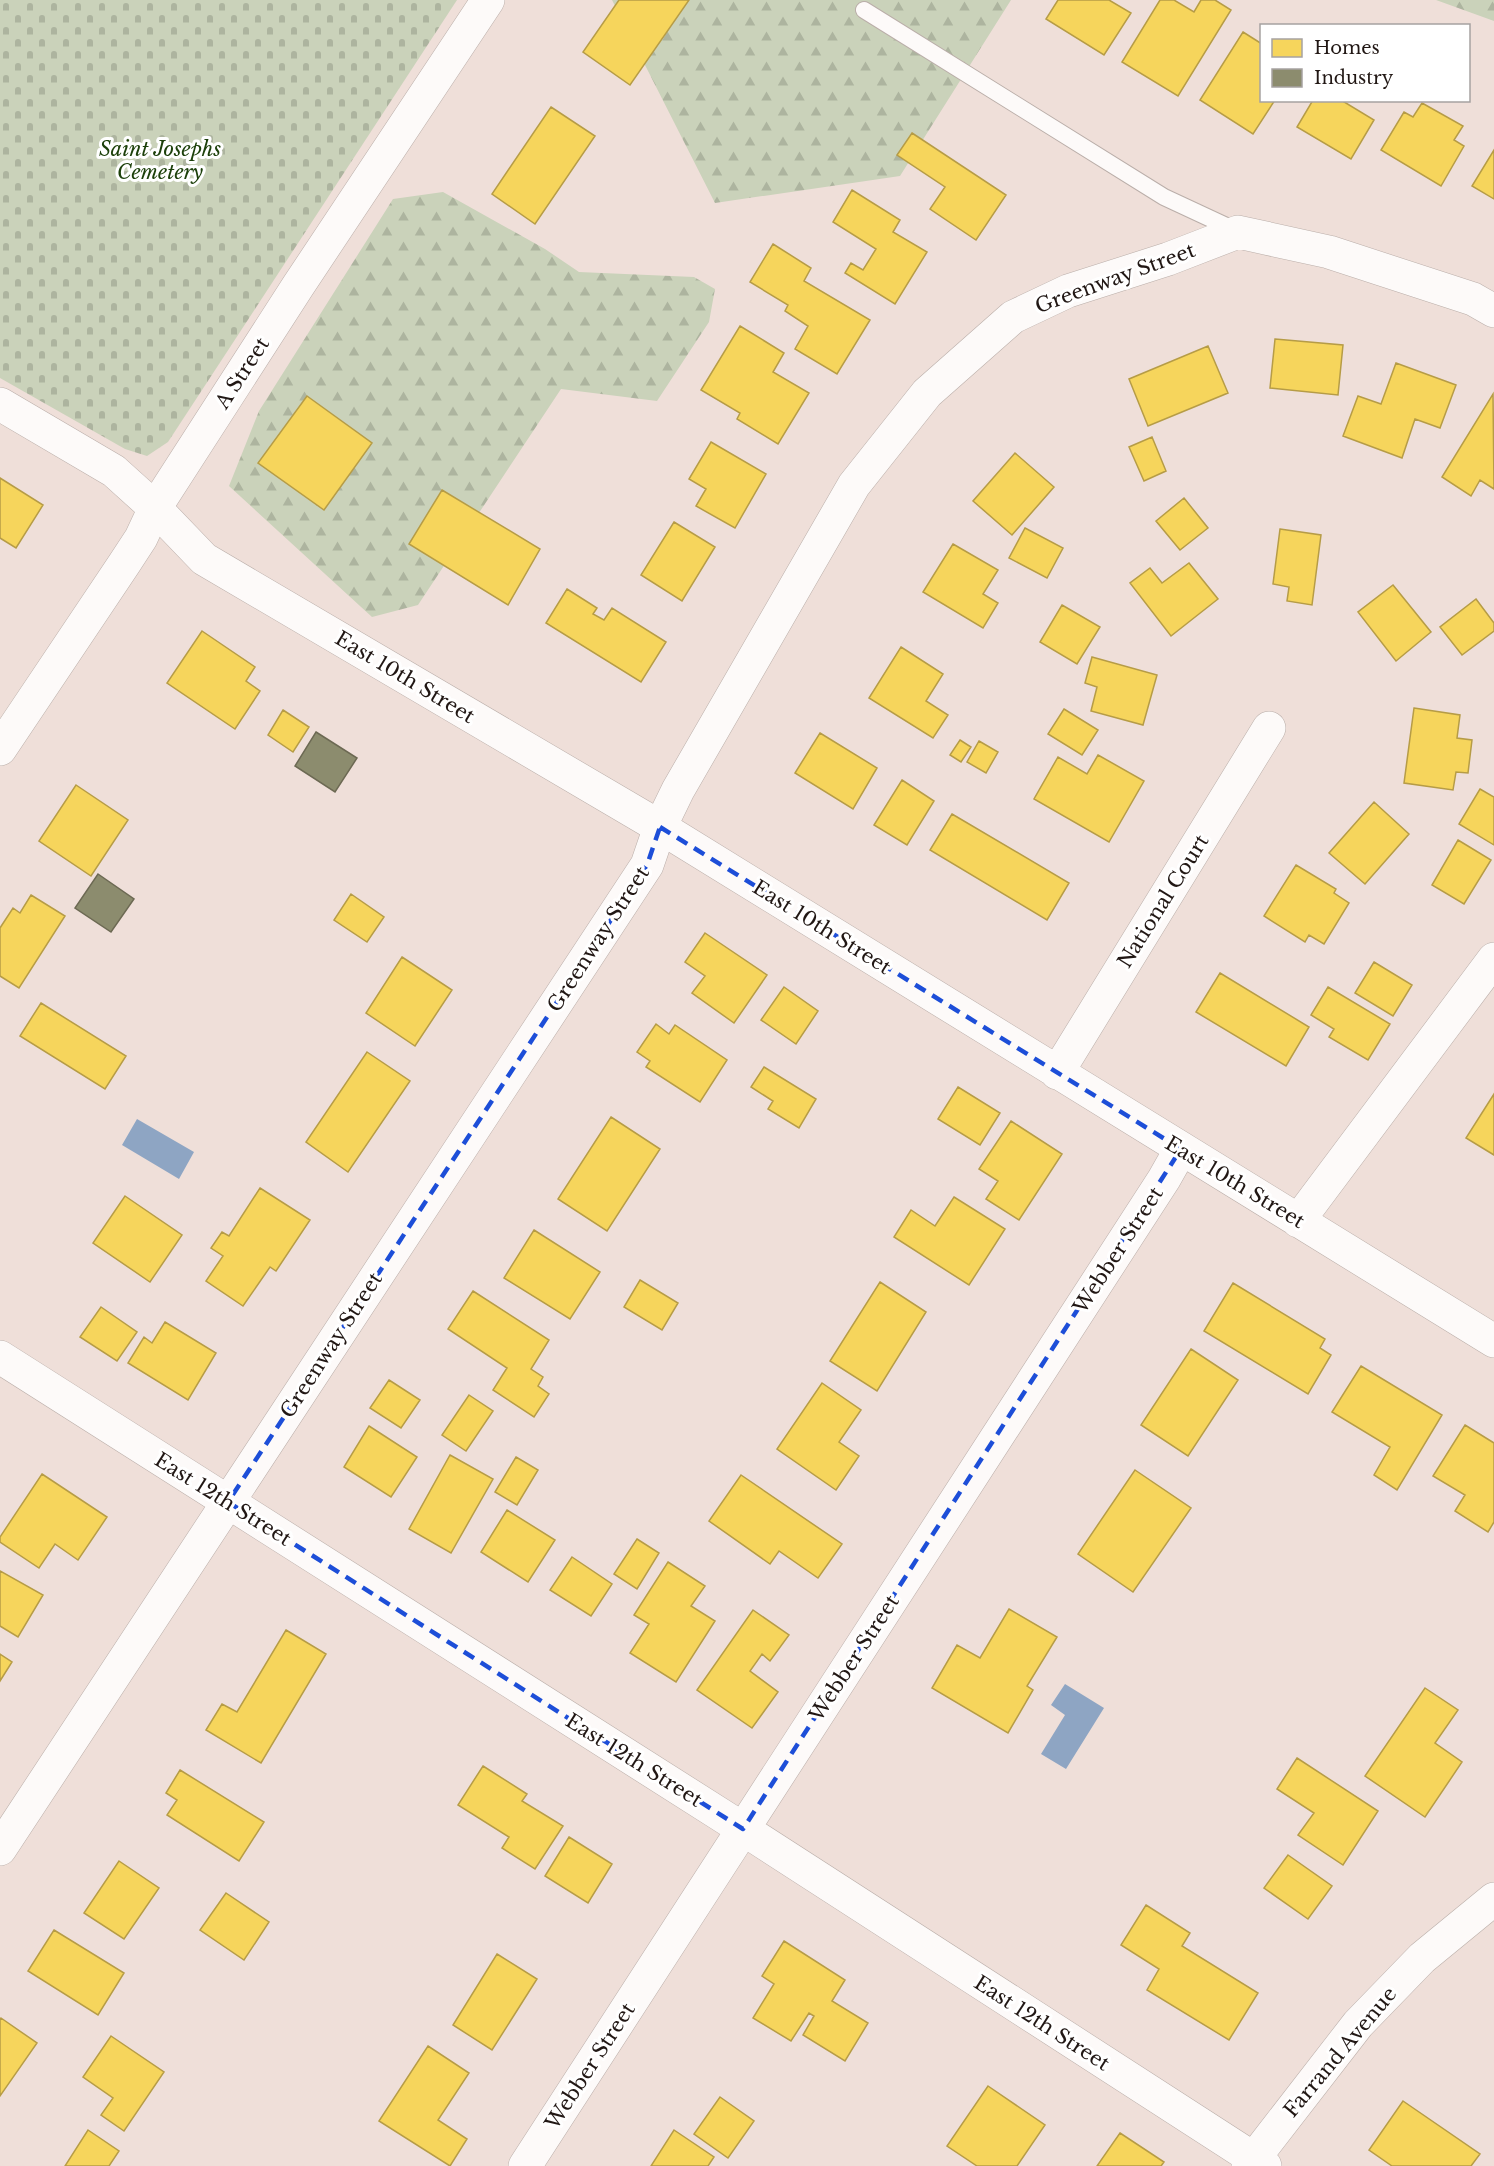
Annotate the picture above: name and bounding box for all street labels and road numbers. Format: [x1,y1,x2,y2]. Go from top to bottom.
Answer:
street label: Greenway Street [1032,238,1199,318]
street label: A Street [209,332,274,414]
street label: East 10th Street [331,626,479,728]
street label: National Court [1112,830,1214,972]
street label: Greenway Street [542,861,654,1016]
street label: East 10th Street [748,875,896,979]
street label: East 10th Street [1161,1131,1309,1233]
street label: Webber Street [1068,1182,1168,1319]
street label: Greenway Street [275,1267,387,1422]
street label: East 12th Street [150,1447,296,1551]
street label: Webber Street [804,1590,904,1727]
street label: East 12th Street [561,1708,707,1812]
street label: East 12th Street [970,1970,1114,2076]
street label: Farrand Avenue [1279,1982,1401,2122]
street label: Webber Street [540,1998,640,2135]

